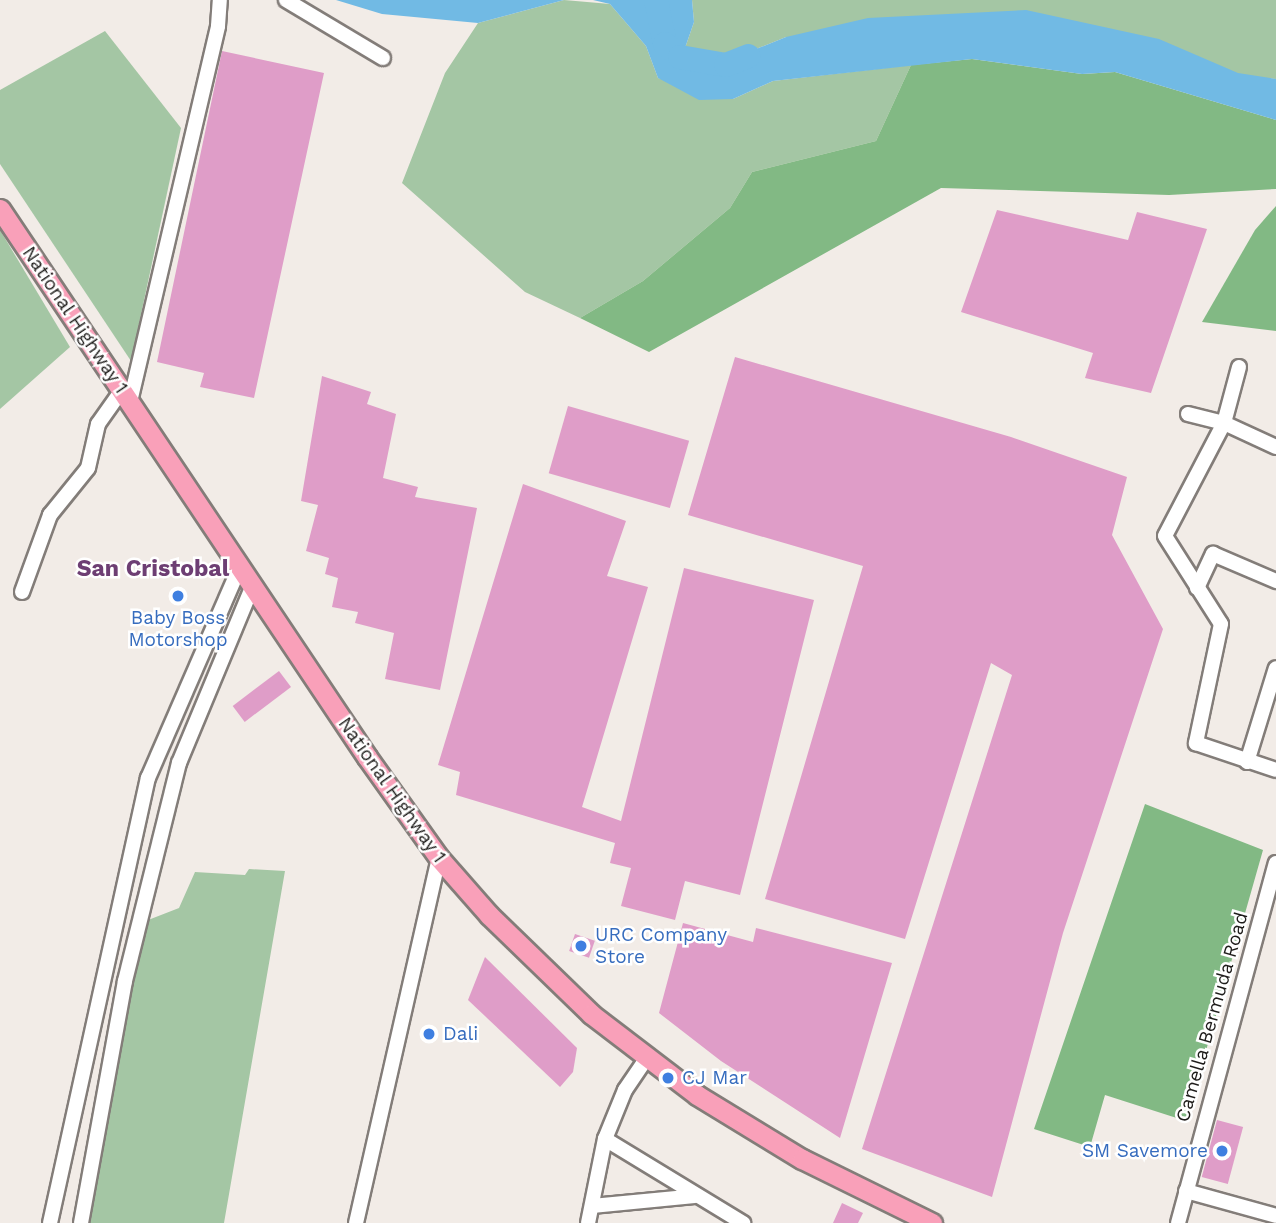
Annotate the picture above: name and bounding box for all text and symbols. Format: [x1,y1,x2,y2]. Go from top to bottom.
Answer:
street label: National Highway 1 [17,242,133,398]
district label: San Cristobal [77,555,229,583]
marker: Baby Boss Motorshop [170,588,186,604]
place label: Baby Boss Motorshop [128,607,228,651]
street label: National Highway 1 [333,712,451,868]
street label: Camella Bermuda Road [1171,909,1253,1125]
place label: URC Company Store [595,924,727,968]
marker: URC Company Store [573,938,589,954]
place label: Dali [443,1023,478,1045]
marker: Dali [421,1026,437,1042]
place label: CJ Mar [682,1067,747,1089]
marker: CJ Mar [660,1070,676,1086]
place label: SM Savemore [1082,1140,1208,1162]
marker: SM Savemore [1214,1143,1230,1159]

